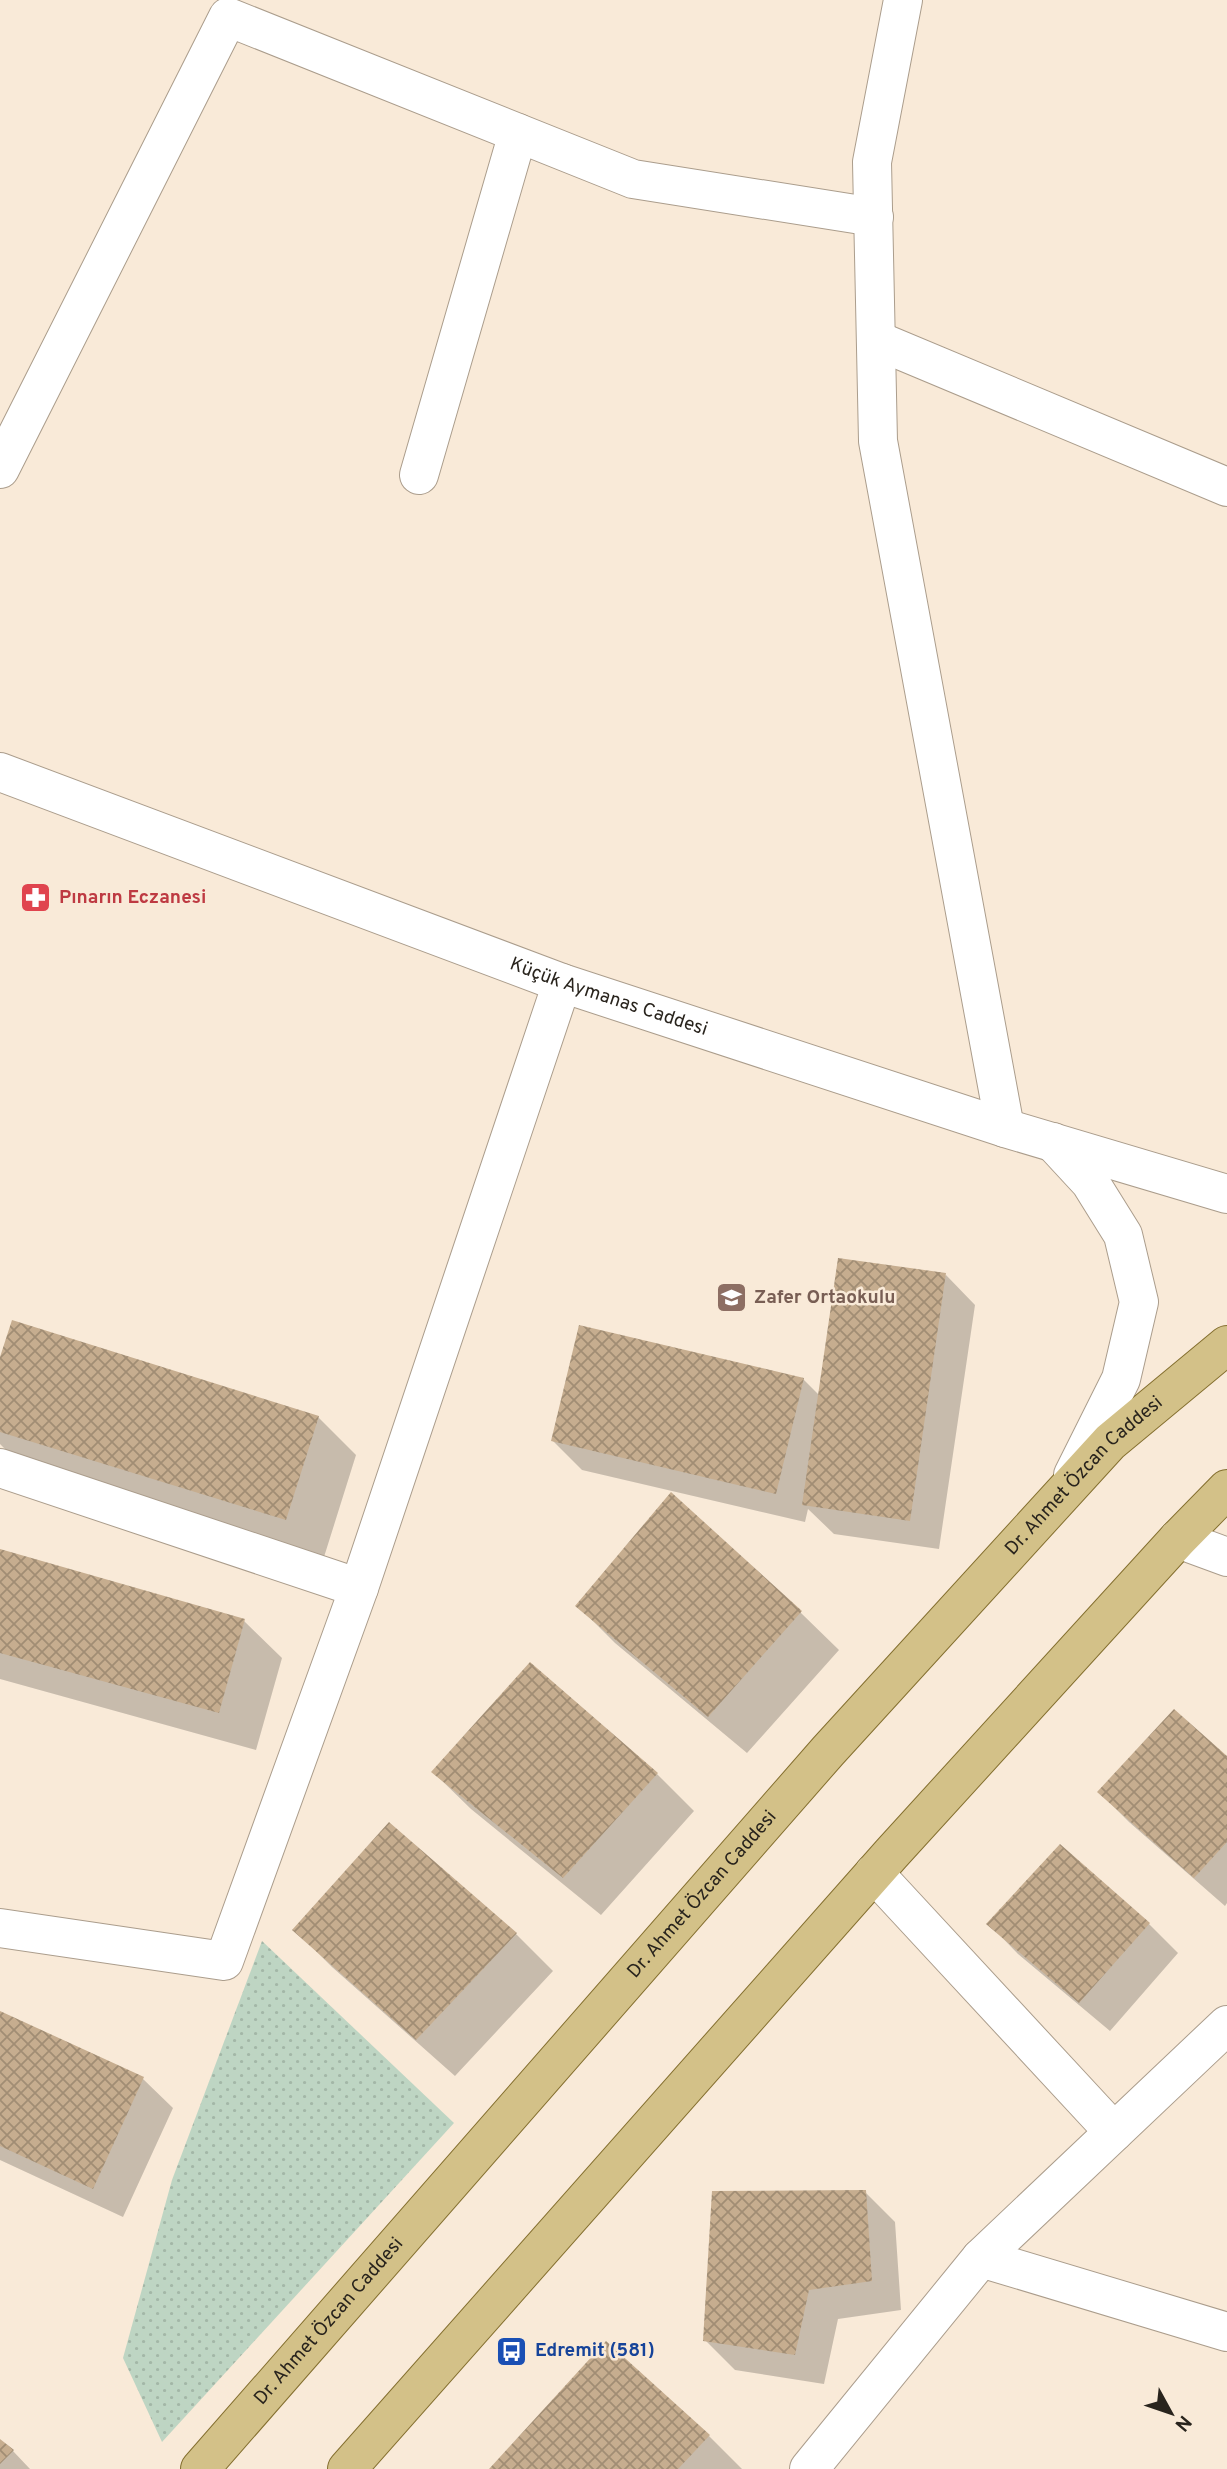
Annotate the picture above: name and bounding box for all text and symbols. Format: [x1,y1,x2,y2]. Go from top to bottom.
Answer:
pharmacy icon: Pınarın Eczanesi [19,881,53,915]
place label: Pınarın Eczanesi [59,886,206,910]
street label: Küçük Aymanas Caddesi [506,952,711,1042]
school or university icon: Zafer Ortaokulu [714,1281,748,1315]
place label: Zafer Ortaokulu [754,1286,895,1310]
street label: Dr. Ahmet Özcan Caddesi [1000,1391,1168,1561]
street label: Dr. Ahmet Özcan Caddesi [622,1806,782,1984]
street label: Dr. Ahmet Özcan Caddesi [249,2233,409,2410]
bus stop icon: Edremit (581) [495,2334,529,2368]
place label: Edremit (581) [535,2339,655,2363]
north arrow [1136,2378,1206,2448]
text: N [1169,2410,1196,2436]

